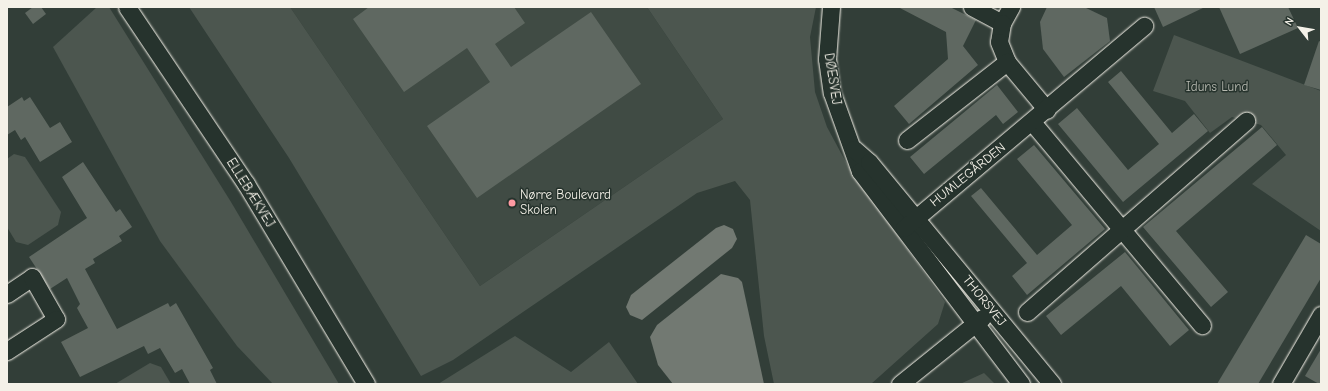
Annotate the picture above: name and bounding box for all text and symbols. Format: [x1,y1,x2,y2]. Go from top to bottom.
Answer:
north arrow [1280,8,1320,48]
text: N [1282,15,1297,28]
street label: DØESVEJ [820,52,844,106]
park label: Iduns Lund [1186,79,1248,95]
street label: HUMLEGÅRDEN [927,140,1009,210]
street label: ELLEBÆKVEJ [223,156,277,230]
place label: Nørre Boulevard Skolen [520,188,611,219]
marker: Nørre Boulevard Skolen [507,198,517,208]
street label: THORSVEJ [959,273,1009,329]

